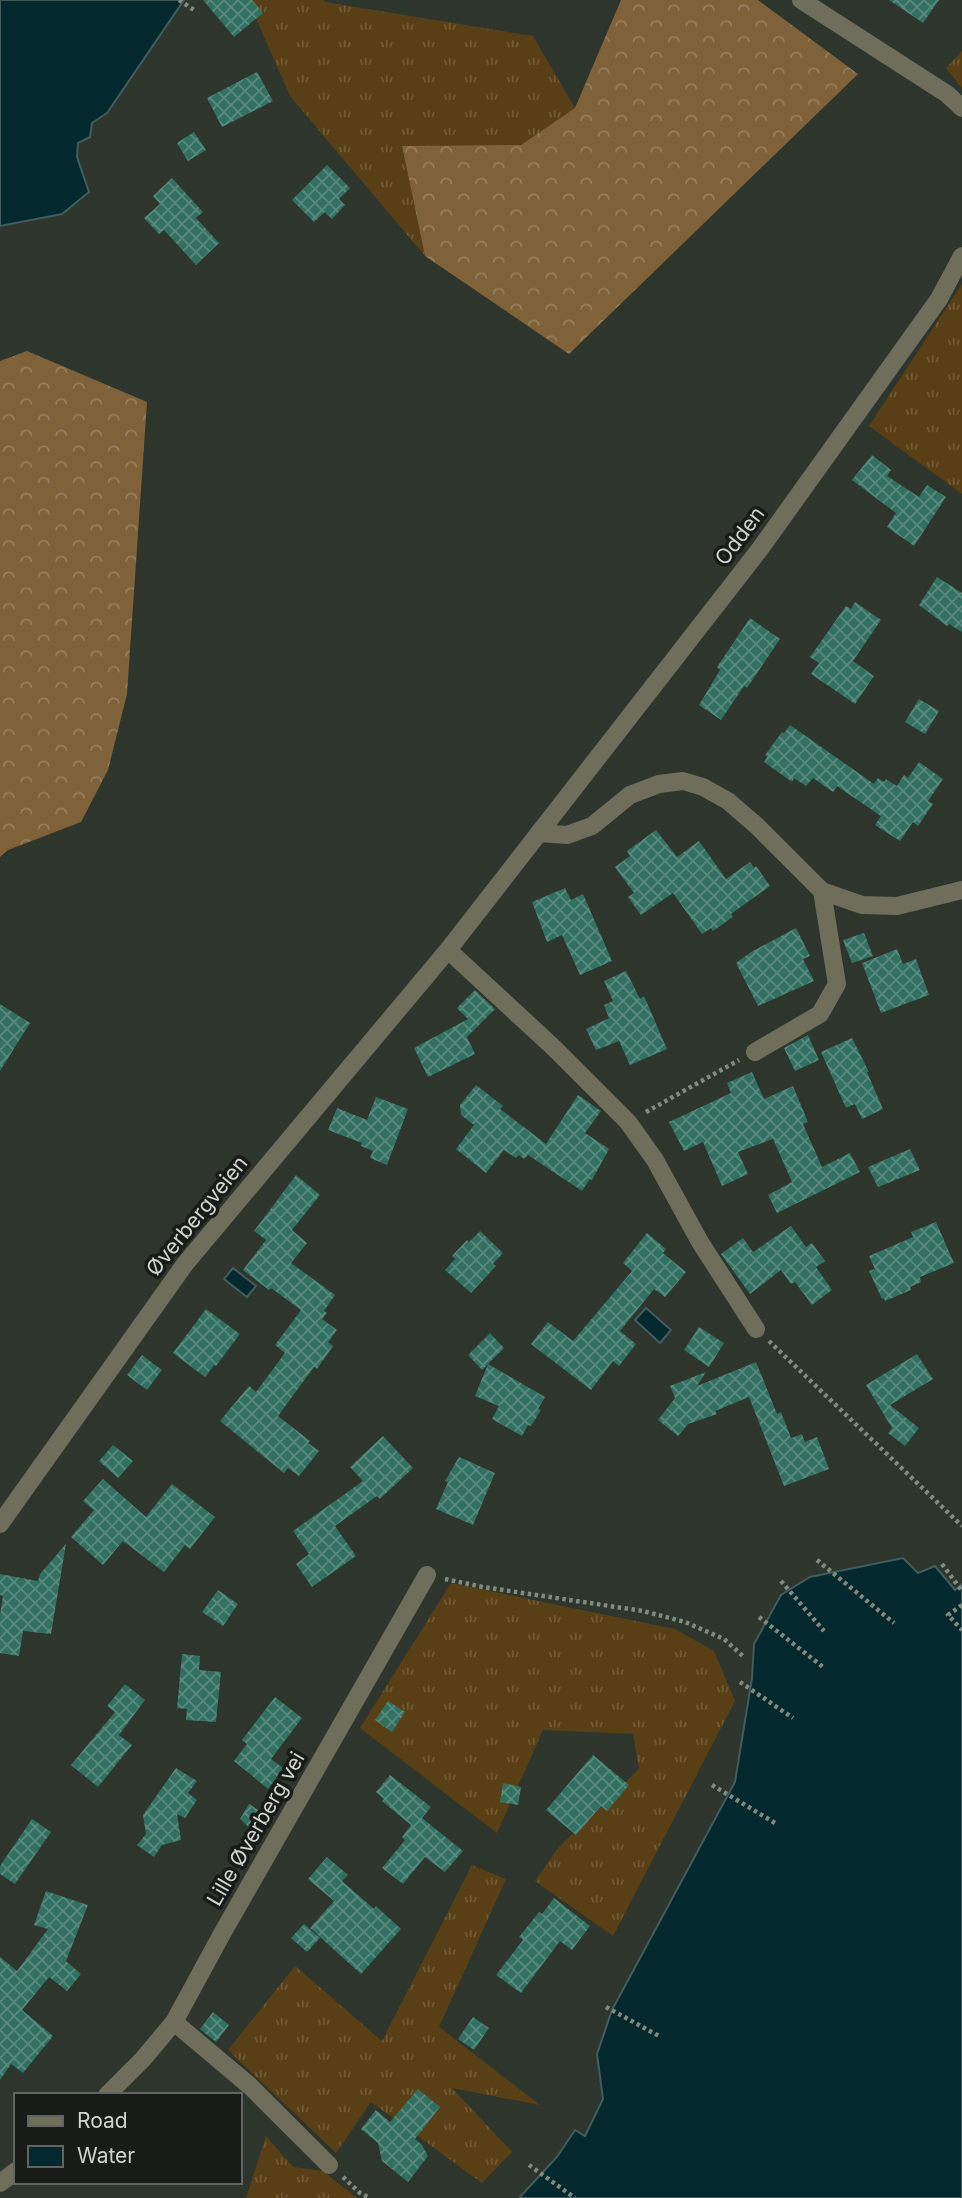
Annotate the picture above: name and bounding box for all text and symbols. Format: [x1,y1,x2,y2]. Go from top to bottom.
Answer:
street label: Odden [710,502,770,570]
street label: Øverbergveien [141,1151,253,1281]
street label: Lille Øverberg vei [201,1747,310,1910]
legend [14,2093,242,2184]
text: Road [77,2108,128,2133]
text: Water [77,2143,135,2168]

